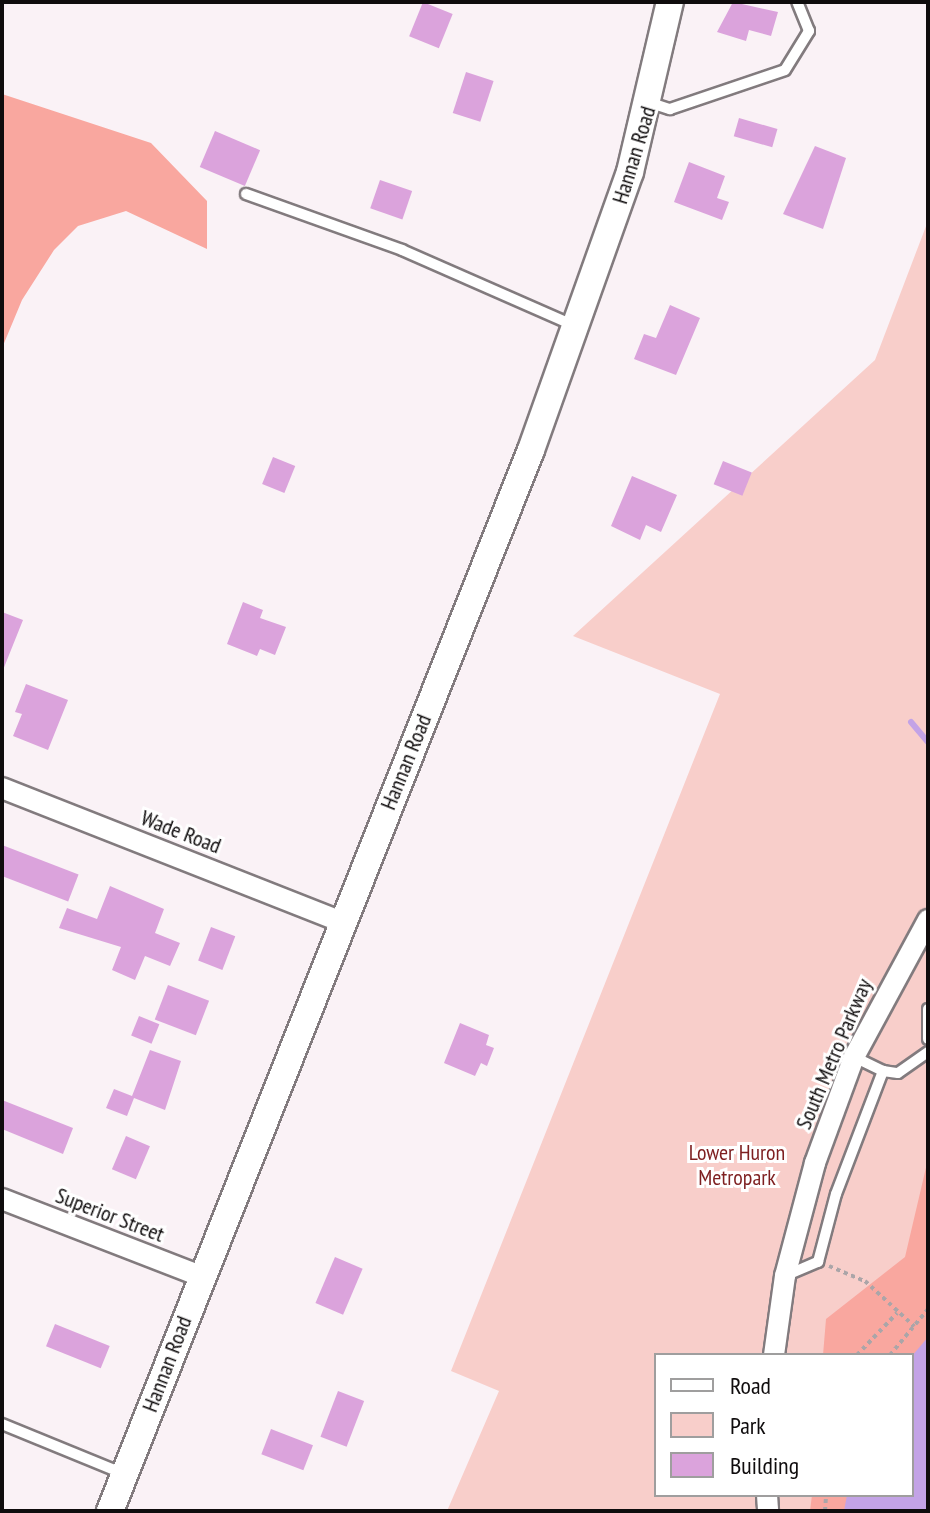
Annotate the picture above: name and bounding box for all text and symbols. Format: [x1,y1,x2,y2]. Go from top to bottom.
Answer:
street label: Hannan Road [607,103,661,207]
street label: Hannan Road [375,710,437,814]
street label: Wade Road [137,805,225,859]
street label: South Metro Parkway [790,975,878,1133]
park label: Lower Huron Metropark [689,1139,785,1190]
street label: Superior Street [52,1182,168,1248]
street label: Hannan Road [137,1312,197,1416]
legend [654,1353,914,1497]
text: Road [730,1370,771,1401]
text: Park [730,1410,766,1441]
text: Building [730,1450,799,1481]

